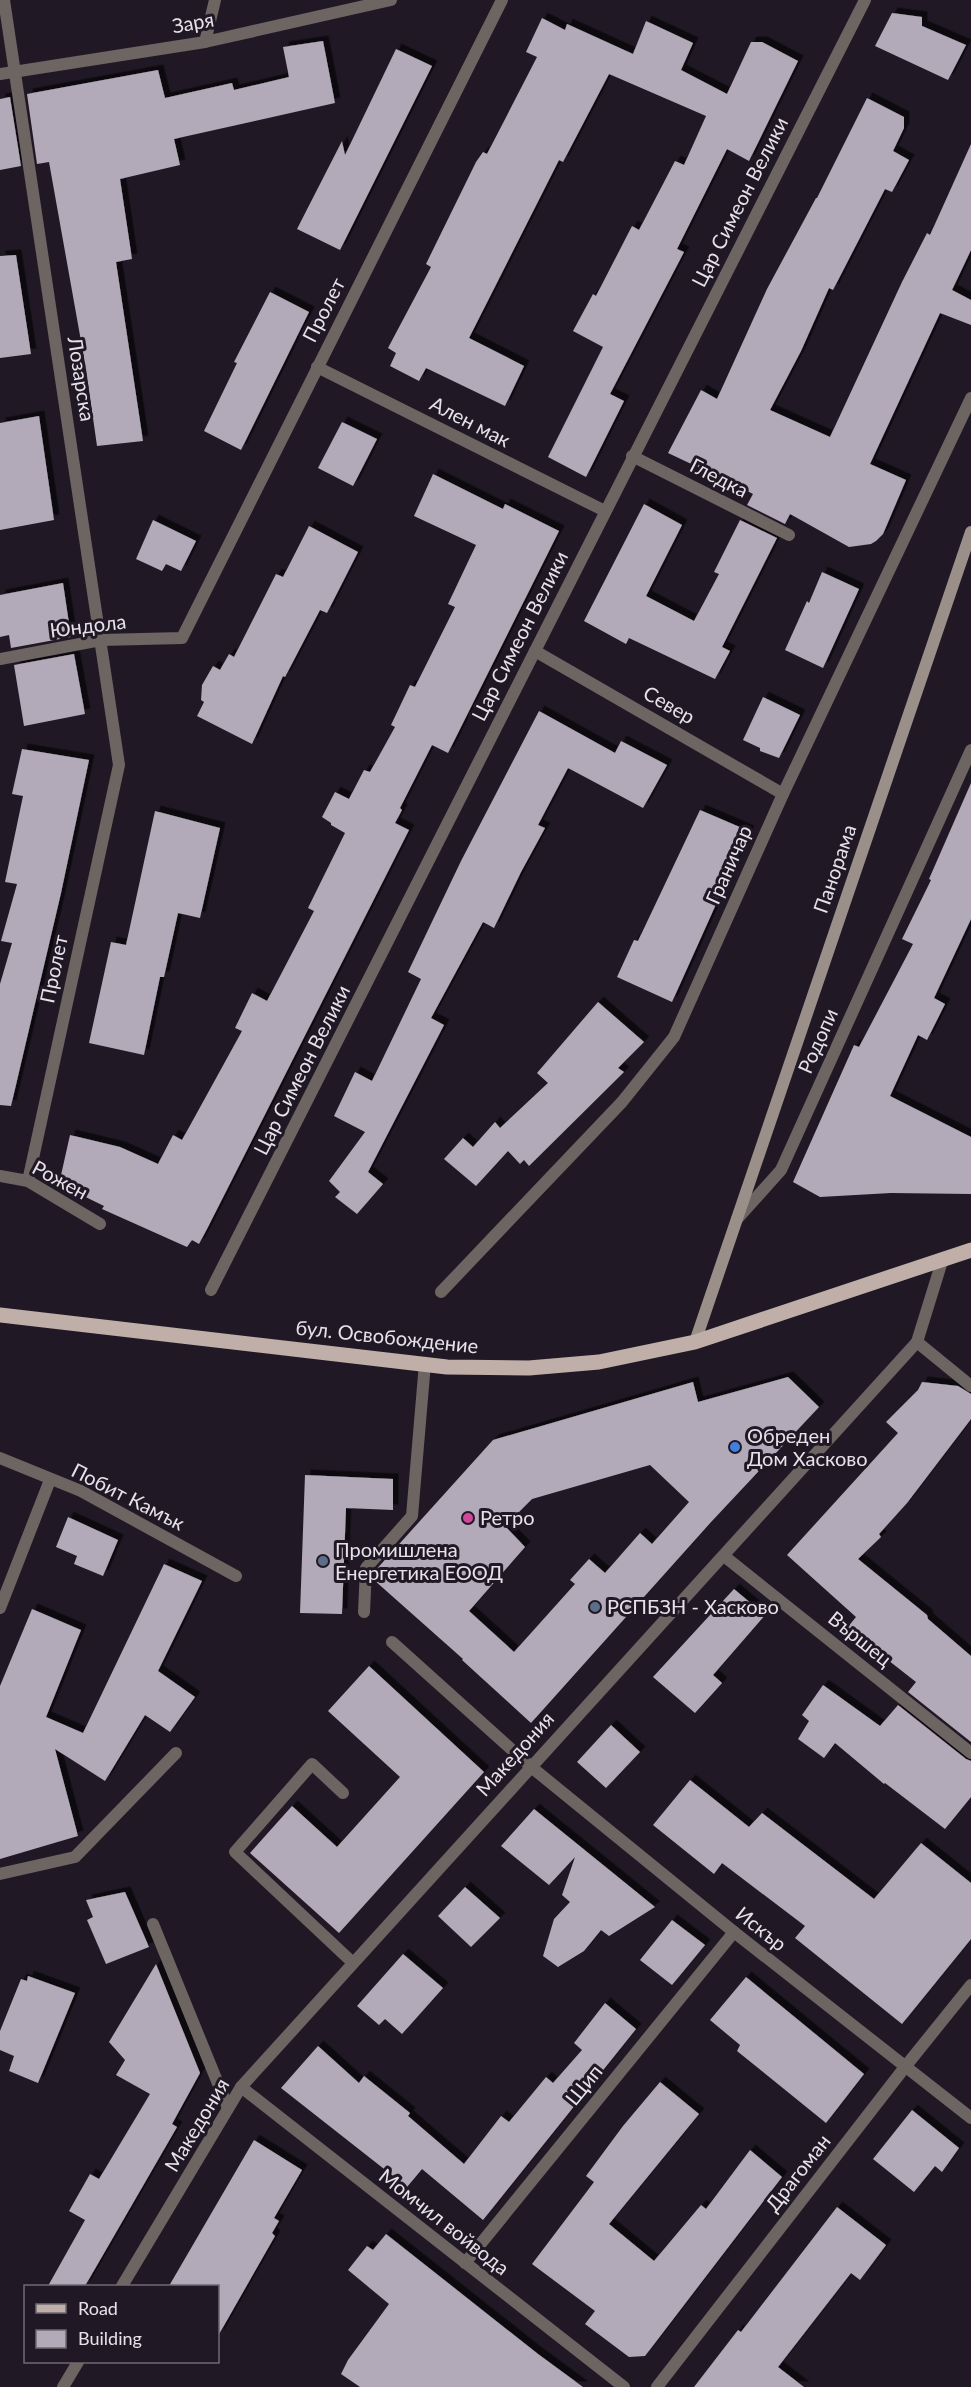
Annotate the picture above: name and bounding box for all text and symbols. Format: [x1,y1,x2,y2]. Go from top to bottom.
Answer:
street label: Заря [170,7,216,38]
street label: Цар Симеон Велики [686,113,792,290]
street label: Пролет [297,273,349,346]
street label: Лозарска [63,334,101,423]
street label: Ален мак [426,391,515,452]
street label: Гледка [687,452,752,502]
street label: Цар Симеон Велики [466,547,572,724]
street label: Юндола [48,608,127,642]
street label: Север [640,680,699,728]
street label: Граничар [700,821,756,908]
street label: Панорама [808,821,860,916]
street label: Пролет [34,933,72,1005]
street label: Цар Симеон Велики [248,981,354,1158]
street label: Родопи [792,1004,842,1077]
street label: Рожен [29,1155,92,1204]
street label: бул. Освобождение [295,1314,480,1358]
place label: Обреден Дом Хасково [747,1423,868,1470]
marker: Обреден Дом Хасково [728,1440,742,1454]
street label: Побит Камък [68,1457,190,1535]
place label: Ретро [480,1505,535,1529]
marker: Ретро [461,1511,475,1525]
place label: Промишлена Енергетика ЕООД [335,1537,503,1584]
marker: Промишлена Енергетика ЕООД [316,1554,330,1568]
place label: РСПБЗН - Хасково [607,1594,779,1618]
marker: РСПБЗН - Хасково [588,1600,602,1614]
street label: Вършец [824,1605,897,1671]
street label: Македония [470,1706,558,1800]
street label: Искър [731,1901,792,1955]
street label: Щип [560,2059,607,2109]
street label: Македония [159,2073,233,2176]
street label: Драгоман [760,2129,835,2216]
street label: Момчил войвода [375,2163,514,2279]
legend [24,2285,219,2363]
text: Road [78,2297,118,2319]
text: Building [78,2327,142,2349]

